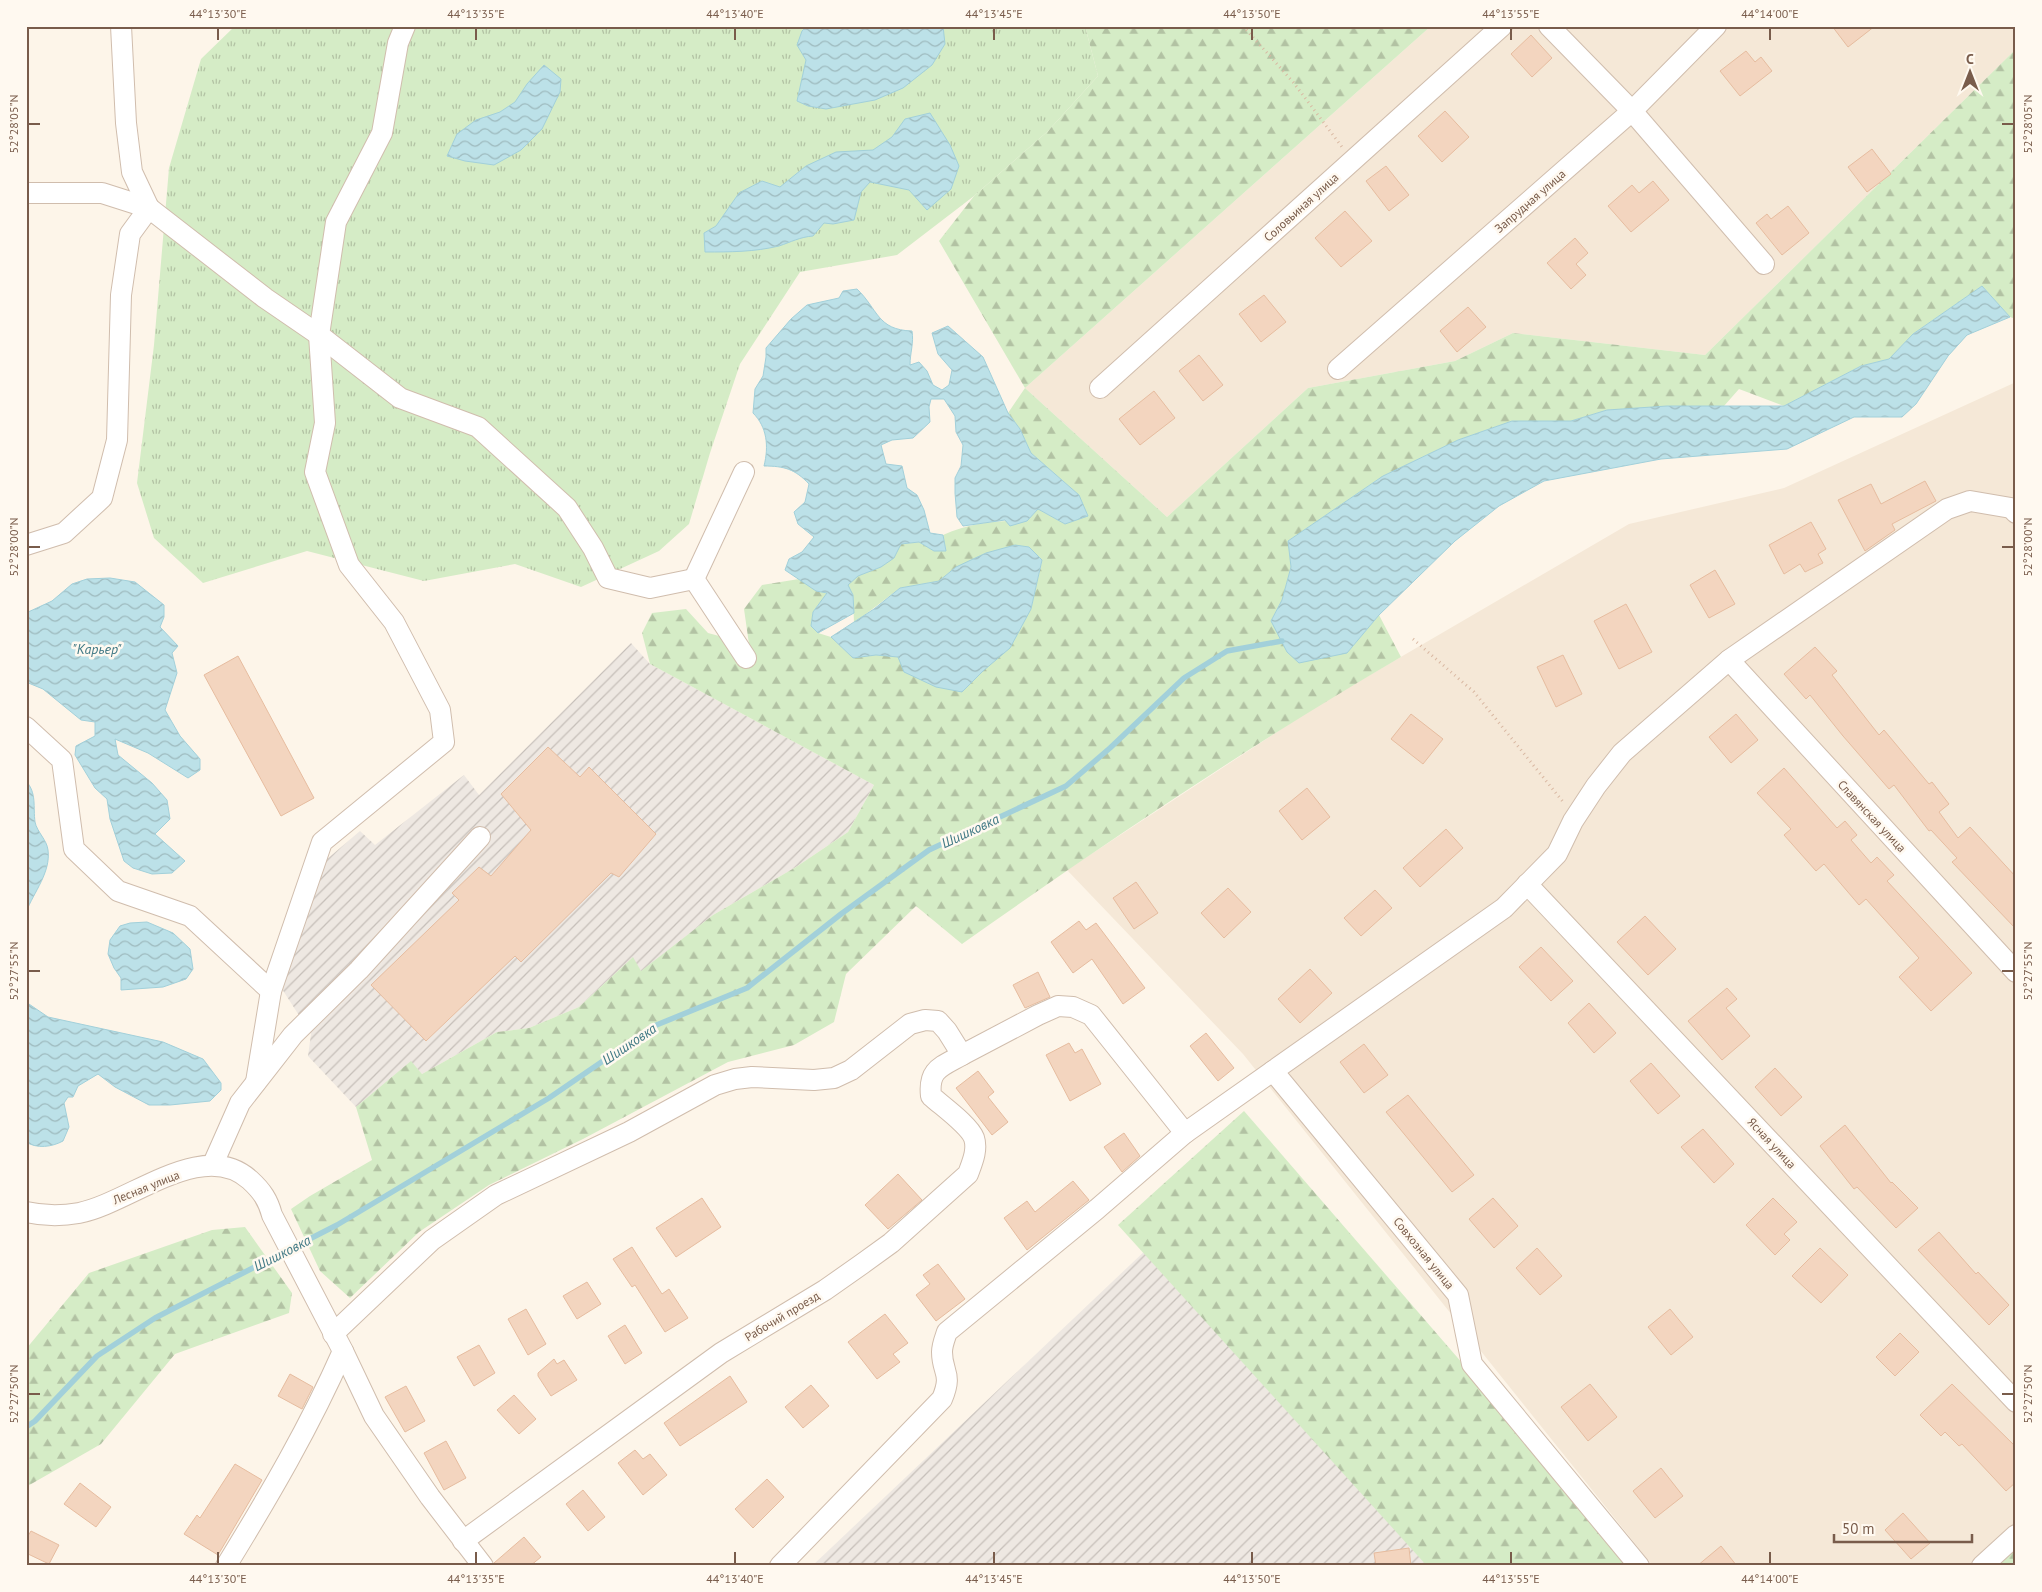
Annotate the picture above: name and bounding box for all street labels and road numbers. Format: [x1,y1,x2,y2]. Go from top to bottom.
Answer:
street label: Запрудная улица [1491,166,1569,236]
street label: Соловьиная улица [1261,170,1341,244]
street label: Славянская улица [1835,777,1909,855]
street label: Ясная улица [1745,1114,1799,1172]
street label: Лесная улица [109,1167,182,1208]
street label: Совхозная улица [1390,1214,1458,1292]
street label: Рабочий проезд [742,1288,823,1344]

